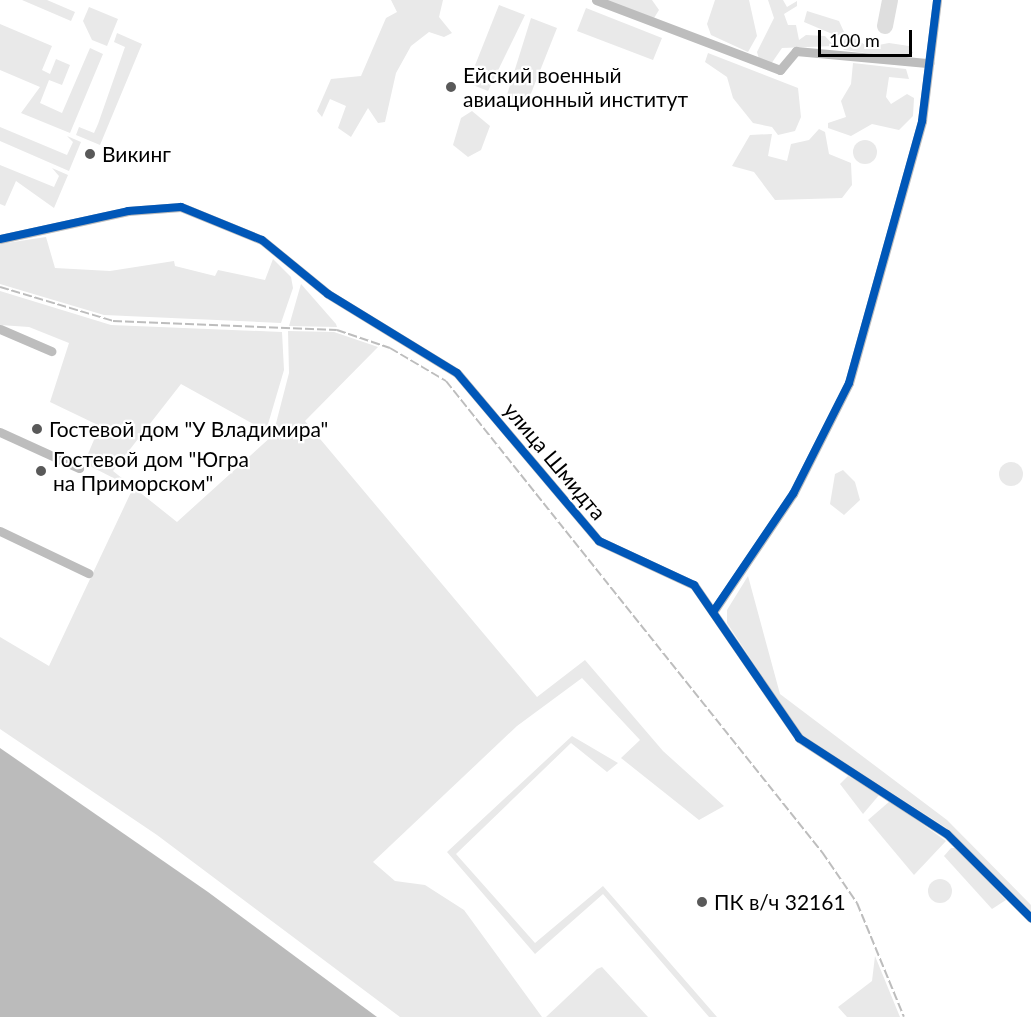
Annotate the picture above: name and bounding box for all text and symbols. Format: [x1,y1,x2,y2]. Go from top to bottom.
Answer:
scale bar [821,18,916,56]
text: 100 m [829,29,880,51]
place label: Ейский военный авиационный институт [463,62,688,112]
marker: Ейский военный авиационный институт [444,80,458,94]
place label: Викинг [102,141,171,167]
marker: Викинг [83,147,97,161]
street label: улица Шмидта [499,397,611,525]
place label: Гостевой дом "У Владимира" [49,416,328,442]
marker: Гостевой дом "У Владимира" [30,422,44,436]
place label: Гостевой дом "Югра на Приморском" [53,446,249,496]
marker: Гостевой дом "Югра на Приморском" [34,464,48,478]
place label: ПК в/ч 32161 [714,889,846,915]
marker: ПК в/ч 32161 [695,895,709,909]

